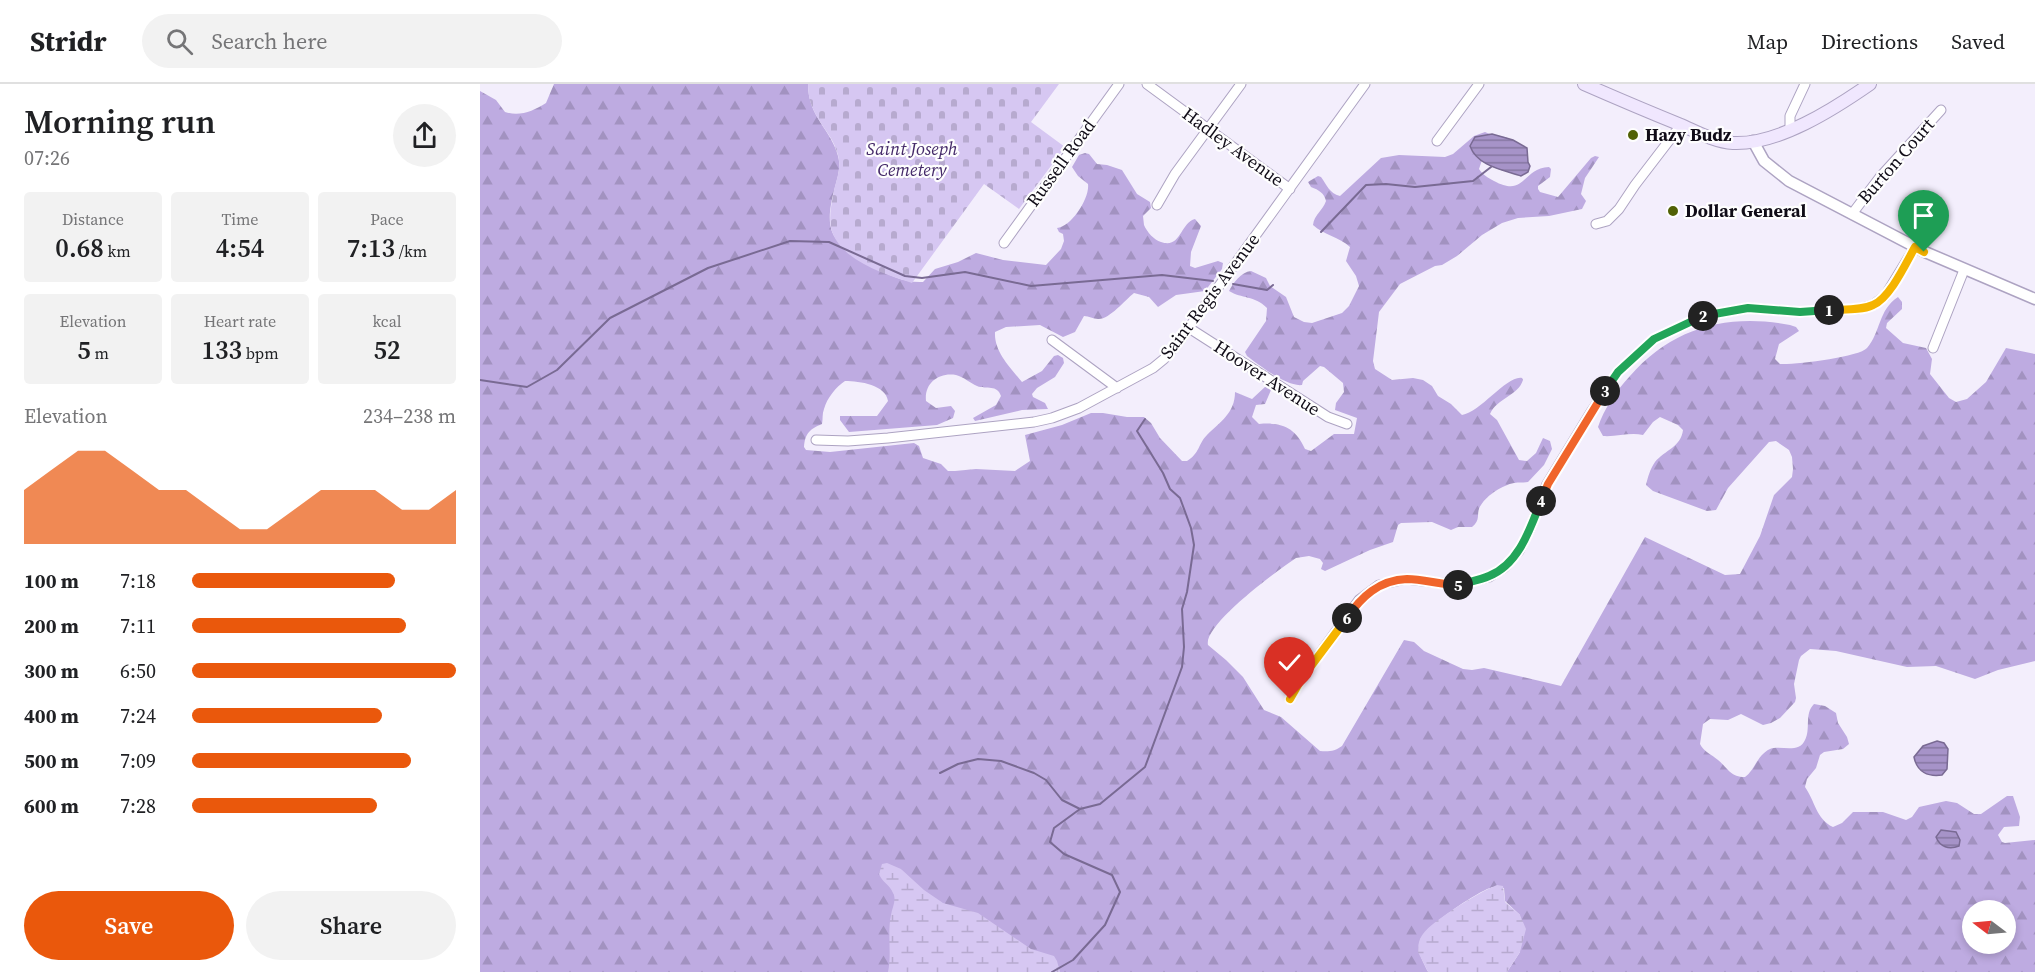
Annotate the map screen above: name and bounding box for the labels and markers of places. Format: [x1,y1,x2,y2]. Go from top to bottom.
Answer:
place label: Hazy Budz [1645,122,1732,147]
marker: Hazy Budz [1626,128,1640,142]
pin [1898,190,1949,252]
place label: Dollar General [1685,198,1806,223]
marker: Dollar General [1666,204,1680,218]
pin: 1 [1814,295,1844,325]
pin: 2 [1688,301,1718,331]
pin: 3 [1590,376,1620,406]
pin: 4 [1526,486,1556,516]
pin: 5 [1443,570,1473,600]
pin: 6 [1332,603,1362,633]
pin [1264,637,1315,699]

